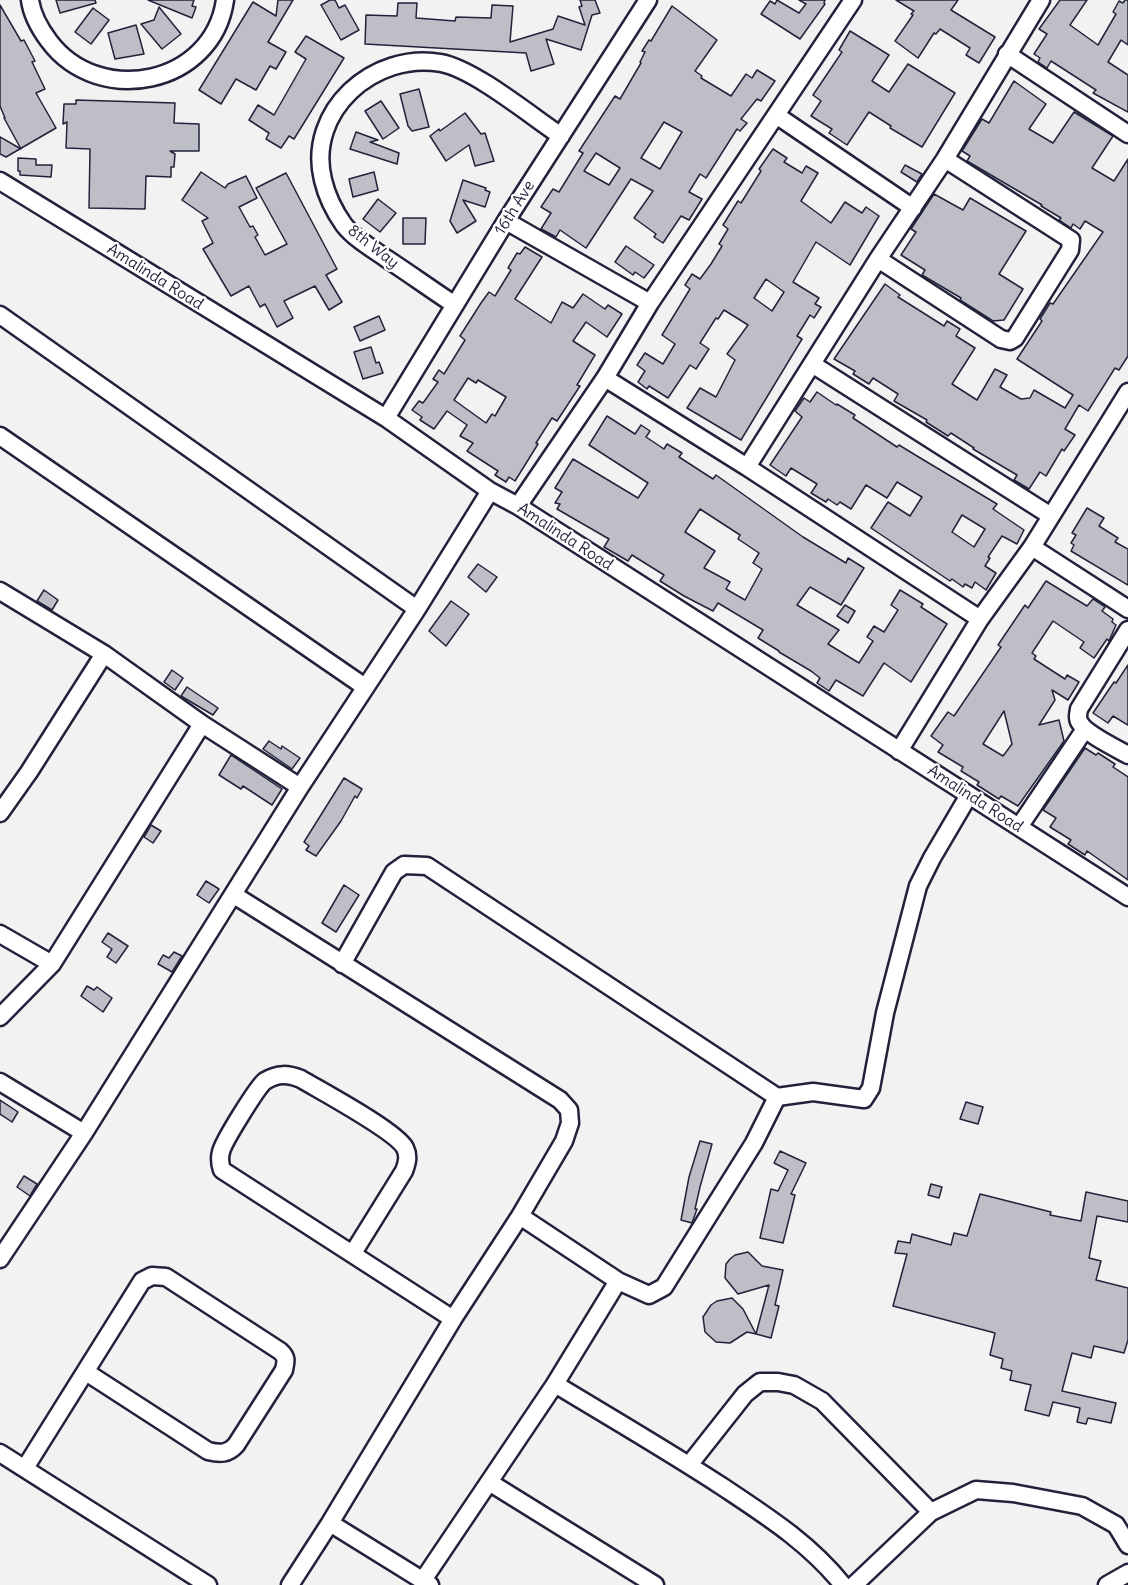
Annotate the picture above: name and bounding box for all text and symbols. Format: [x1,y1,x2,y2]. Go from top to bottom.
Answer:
street label: 16th Ave [491,177,539,239]
street label: 8th Way [344,221,402,273]
street label: Amalinda Road [103,240,207,314]
street label: Amalinda Road [514,499,616,575]
street label: Amalinda Road [924,761,1026,837]

